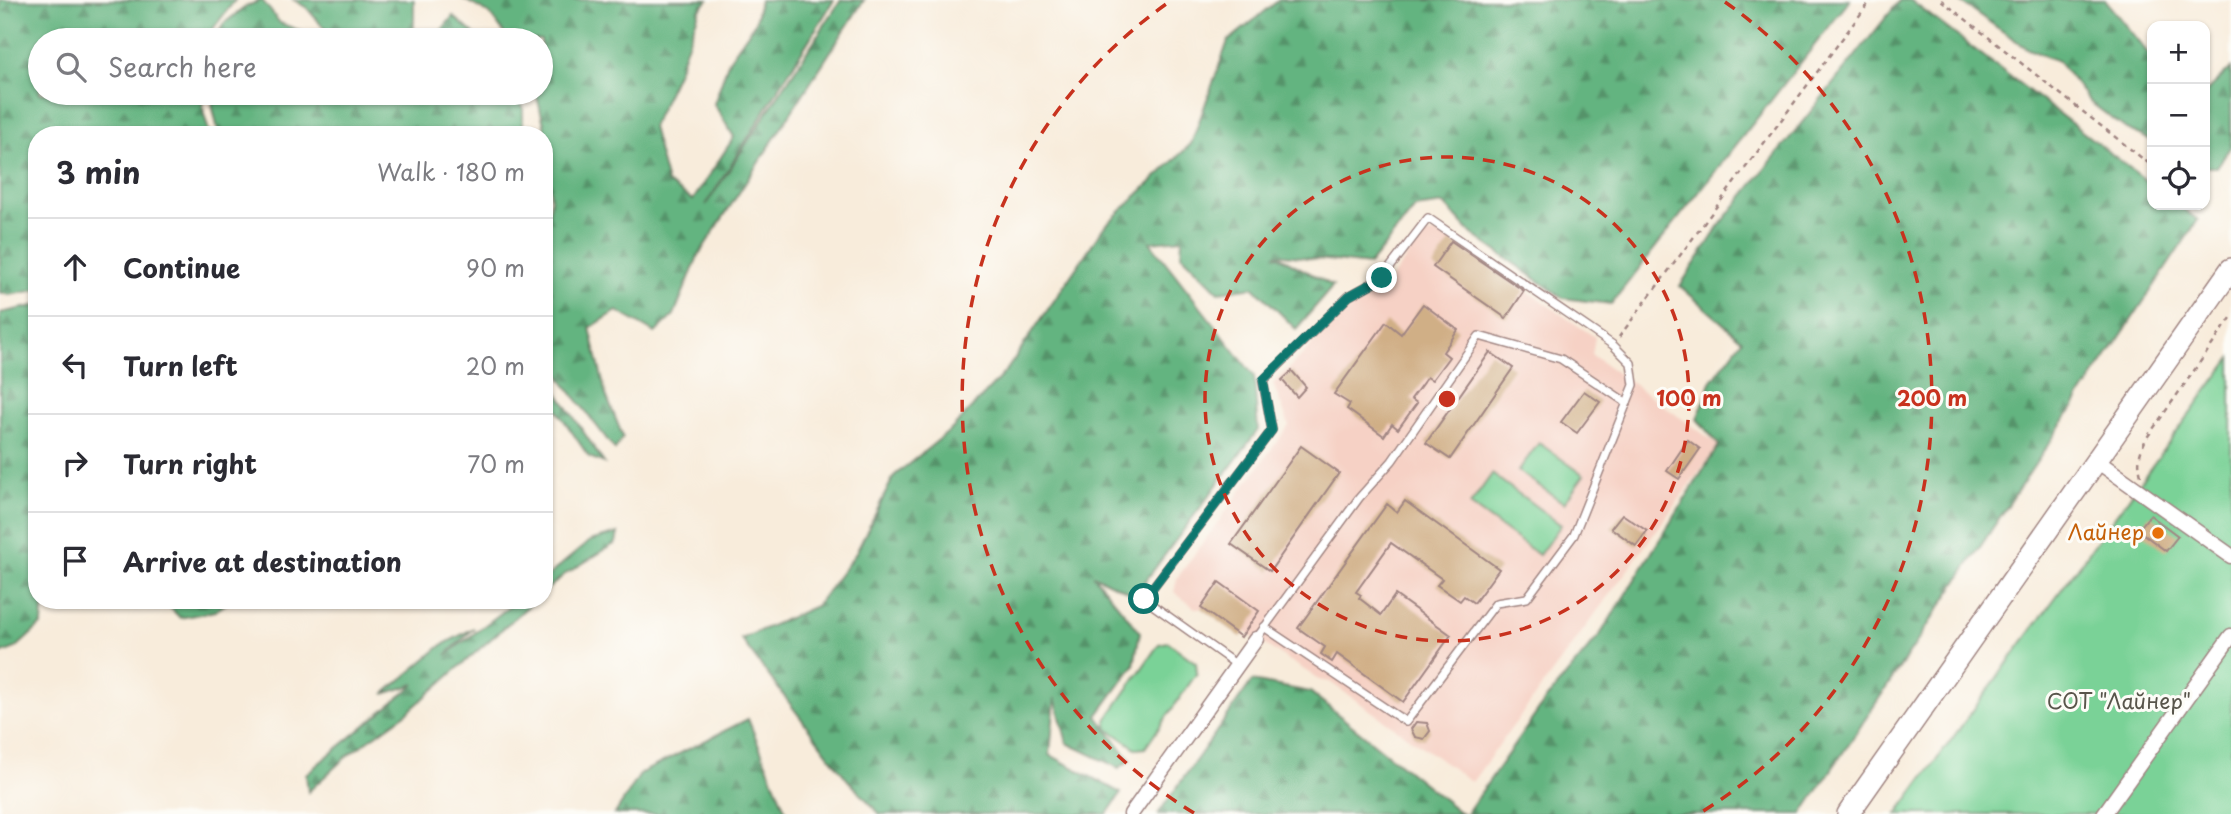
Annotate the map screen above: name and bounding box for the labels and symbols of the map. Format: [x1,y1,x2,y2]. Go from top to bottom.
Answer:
route end [1366,262,1397,293]
text: 100 m [1656,381,1722,413]
text: 200 m [1897,381,1967,413]
centre of rings [1435,387,1459,411]
place label: Лайнер [2068,515,2144,547]
marker: Лайнер [2150,525,2166,541]
route start [1128,583,1159,614]
park label: СОТ "Лайнер" [2047,684,2191,716]

